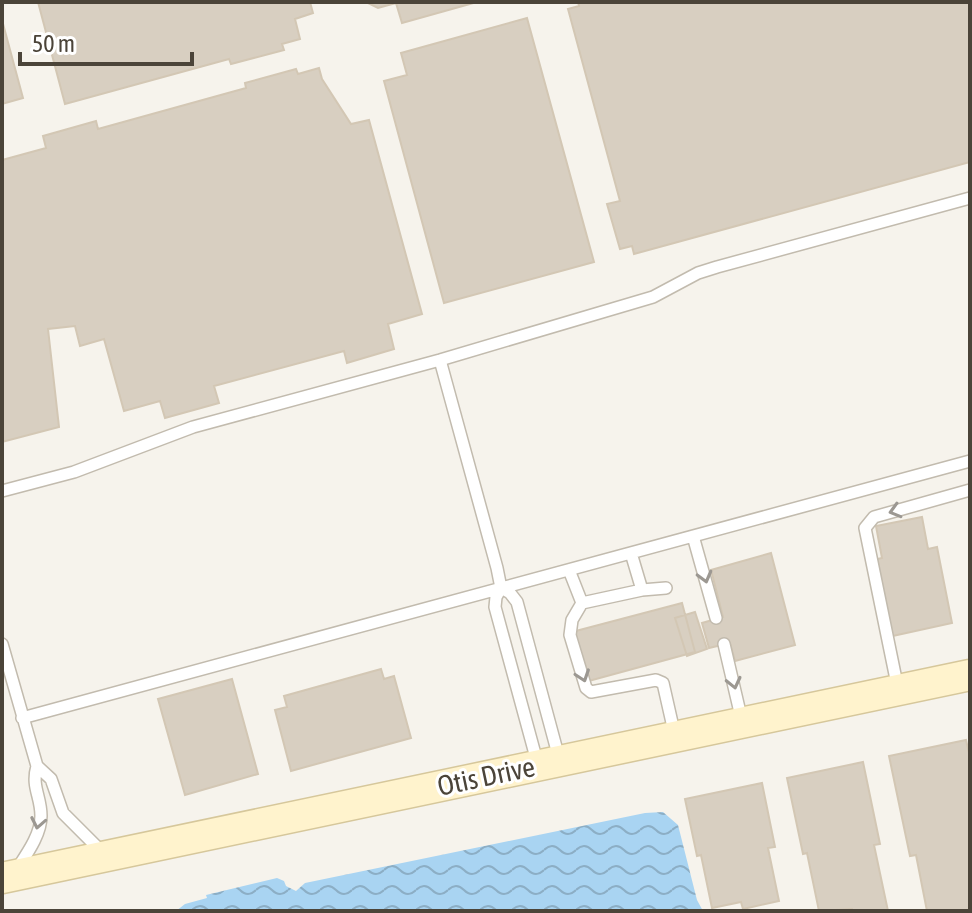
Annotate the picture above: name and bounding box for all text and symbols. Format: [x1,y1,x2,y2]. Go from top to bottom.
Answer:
scale bar [20,16,192,66]
text: 50 m [32,30,75,57]
one-way arrow [888,502,902,518]
one-way arrow [696,570,713,584]
one-way arrow [573,668,590,682]
one-way arrow [725,676,742,689]
street label: Otis Drive [434,750,538,802]
one-way arrow [30,816,47,829]

